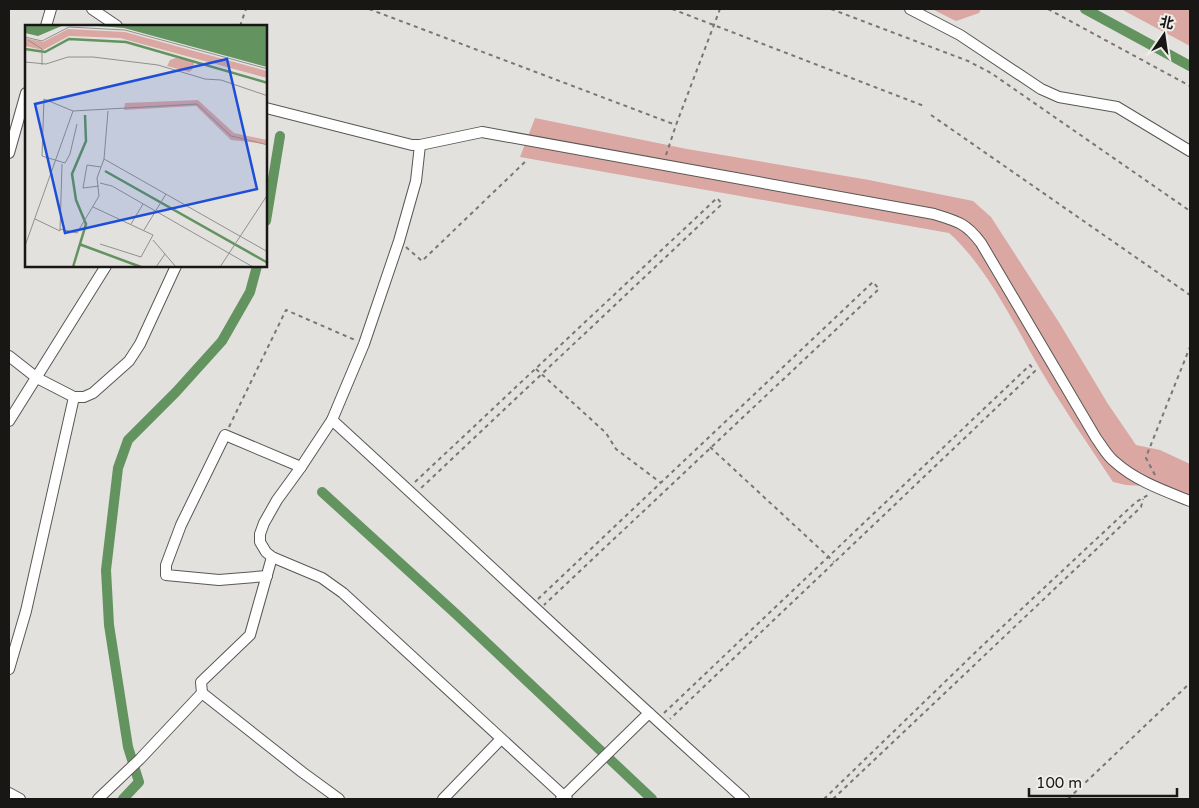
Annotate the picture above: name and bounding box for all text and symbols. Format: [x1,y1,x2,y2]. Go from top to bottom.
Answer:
north arrow [1139,10,1189,60]
text: 北 [1158,13,1176,33]
inset map [25,25,268,268]
scale bar [1029,766,1176,798]
text: 100 m [1036,774,1082,792]

